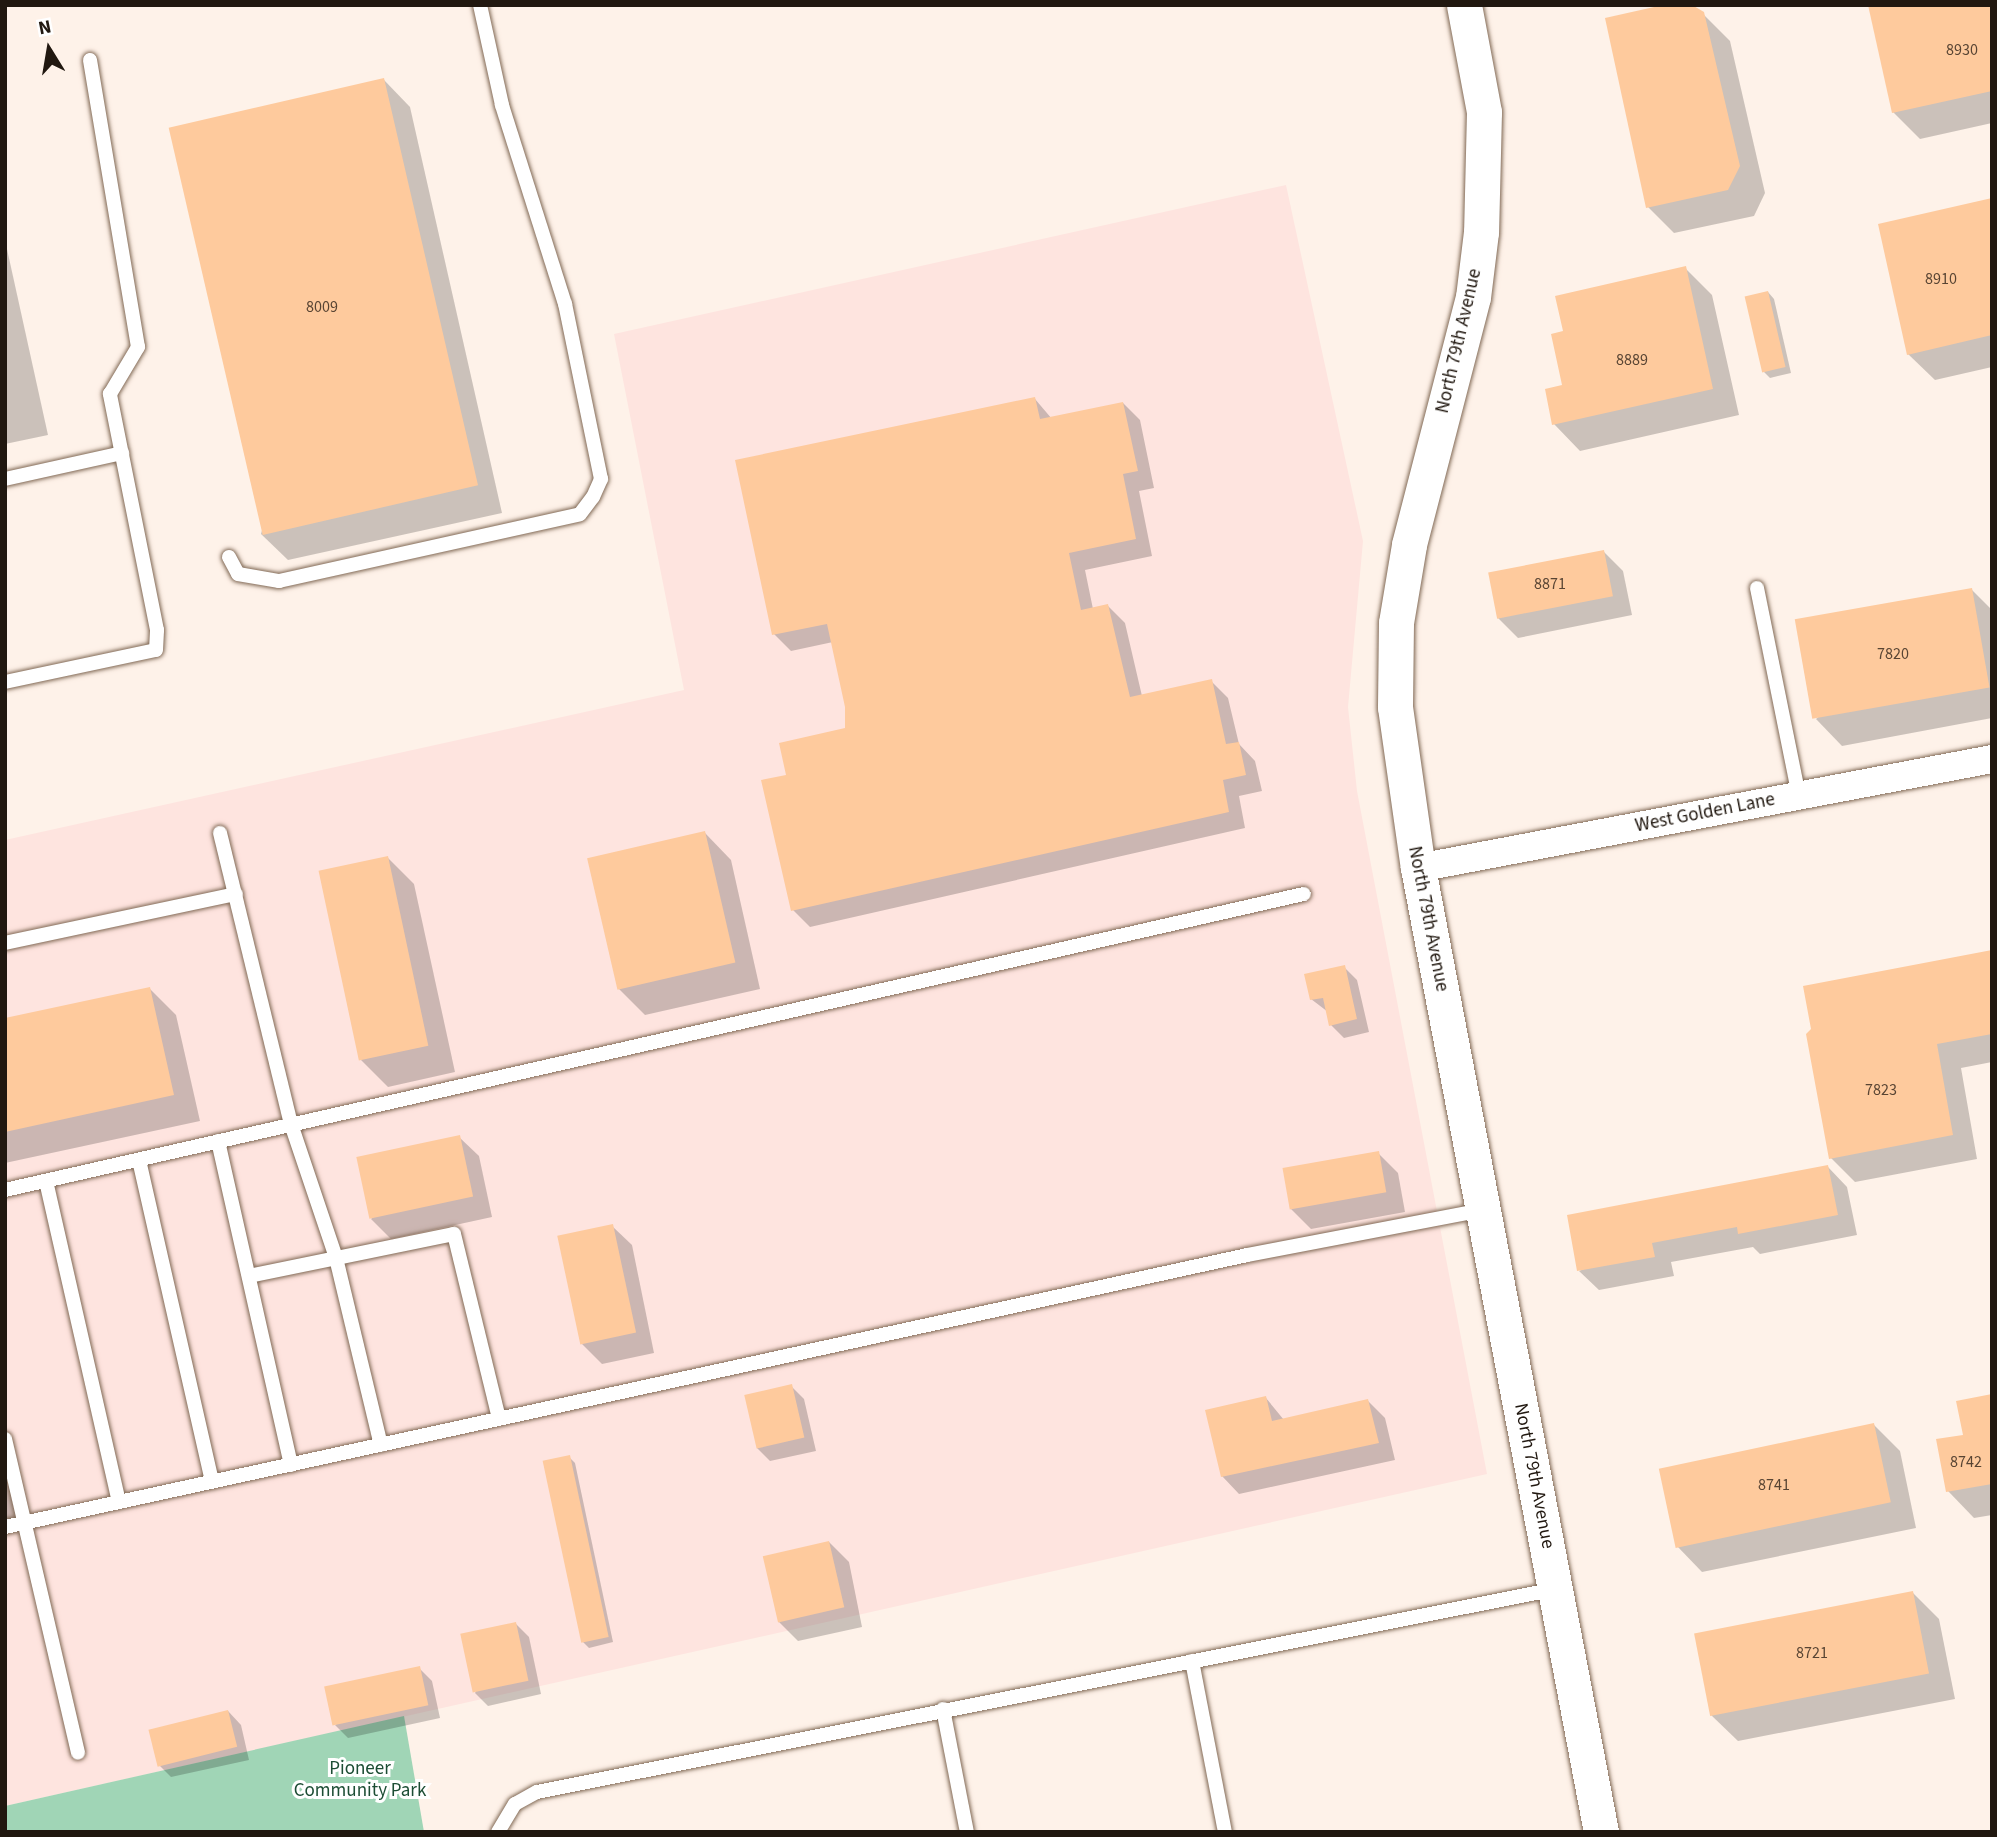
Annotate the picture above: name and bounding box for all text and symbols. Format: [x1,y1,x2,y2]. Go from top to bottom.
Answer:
text: N [36,13,54,42]
north arrow [14,14,84,84]
house number: 8930 [1946,40,1978,60]
street label: North 79th Avenue [1431,266,1487,416]
house number: 8910 [1925,269,1957,289]
house number: 8009 [306,297,338,317]
house number: 8889 [1616,350,1648,370]
house number: 8871 [1534,574,1566,594]
house number: 7820 [1877,644,1909,664]
street label: West Golden Lane [1633,788,1777,838]
street label: North 79th Avenue [1403,844,1453,994]
house number: 7823 [1865,1080,1897,1100]
street label: North 79th Avenue [1509,1401,1559,1551]
house number: 8742 [1950,1452,1982,1472]
house number: 8741 [1758,1475,1790,1495]
house number: 8721 [1796,1643,1828,1663]
park label: Pioneer Community Park [294,1758,426,1802]

